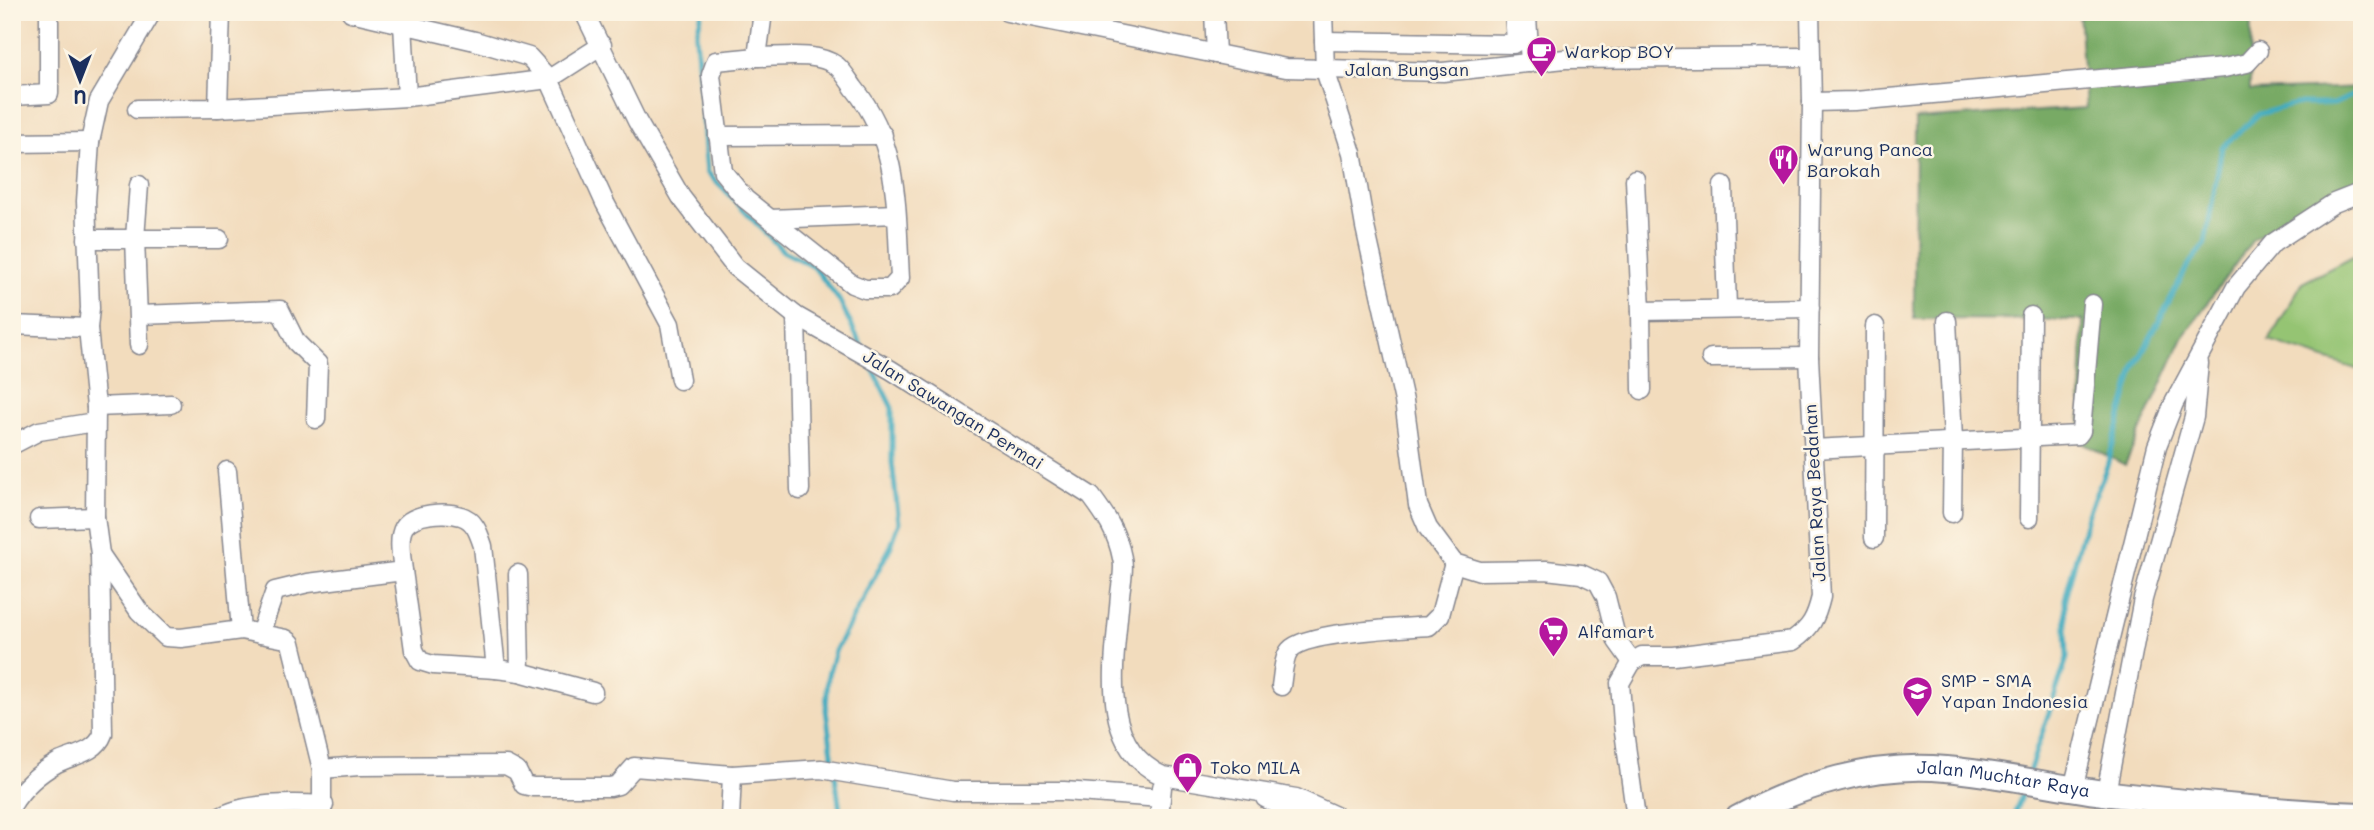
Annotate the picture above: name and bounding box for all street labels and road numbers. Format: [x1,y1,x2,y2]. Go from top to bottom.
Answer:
street label: Jalan Bungsan [1345,57,1469,81]
street label: Jalan Sawangan Permai [859,344,1048,475]
street label: Jalan Raya Bedahan [1797,404,1831,583]
street label: Jalan Muchtar Raya [1917,755,2092,802]

